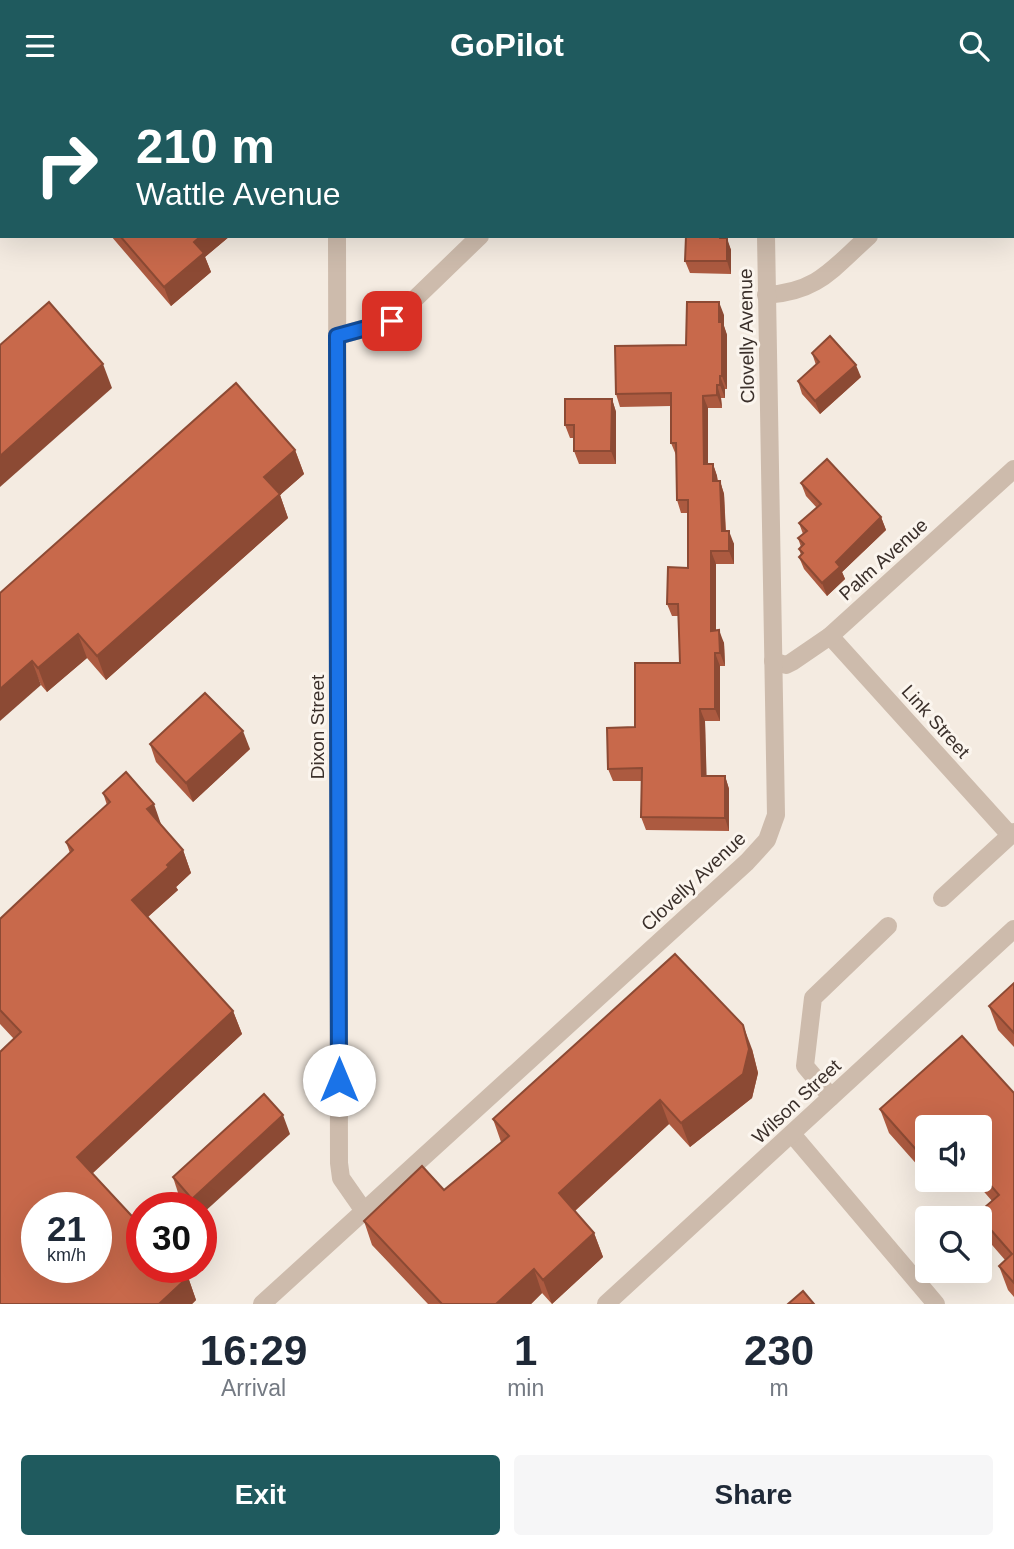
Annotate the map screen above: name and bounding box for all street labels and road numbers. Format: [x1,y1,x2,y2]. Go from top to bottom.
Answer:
street label: Clovelly Avenue [735,268,758,404]
street label: Palm Avenue [835,514,932,605]
street label: Dixon Street [307,674,328,779]
street label: Link Street [897,681,974,763]
street label: Clovelly Avenue [637,828,750,935]
street label: Wilson Street [748,1055,845,1148]

